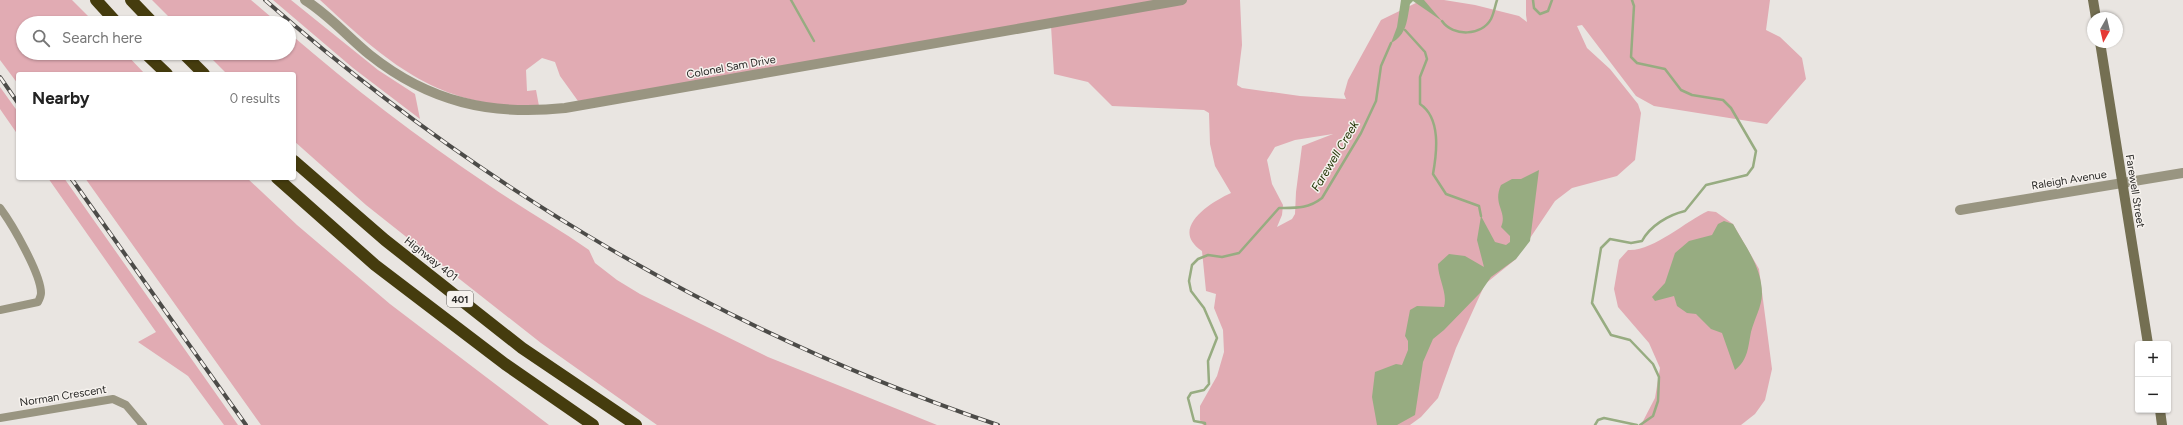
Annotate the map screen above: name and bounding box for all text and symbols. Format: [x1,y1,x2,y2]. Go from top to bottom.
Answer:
north arrow [2087,12,2123,48]
search box [16,16,296,60]
icon: search [30,27,52,49]
text: Search here [62,29,142,47]
street label: Colonel Sam Drive [685,53,777,81]
text: Nearby [32,88,90,108]
text: 0 results [230,91,280,106]
water label: Farewell Creek [1308,117,1362,194]
street label: Farewell Street [2123,153,2147,229]
street label: Raleigh Avenue [2030,168,2108,192]
street label: Highway 401 [402,234,460,284]
road number: 401 [447,291,473,307]
map controls [2135,341,2171,413]
button: + [2135,341,2171,377]
button: − [2135,377,2171,413]
street label: Norman Crescent [19,383,107,409]

